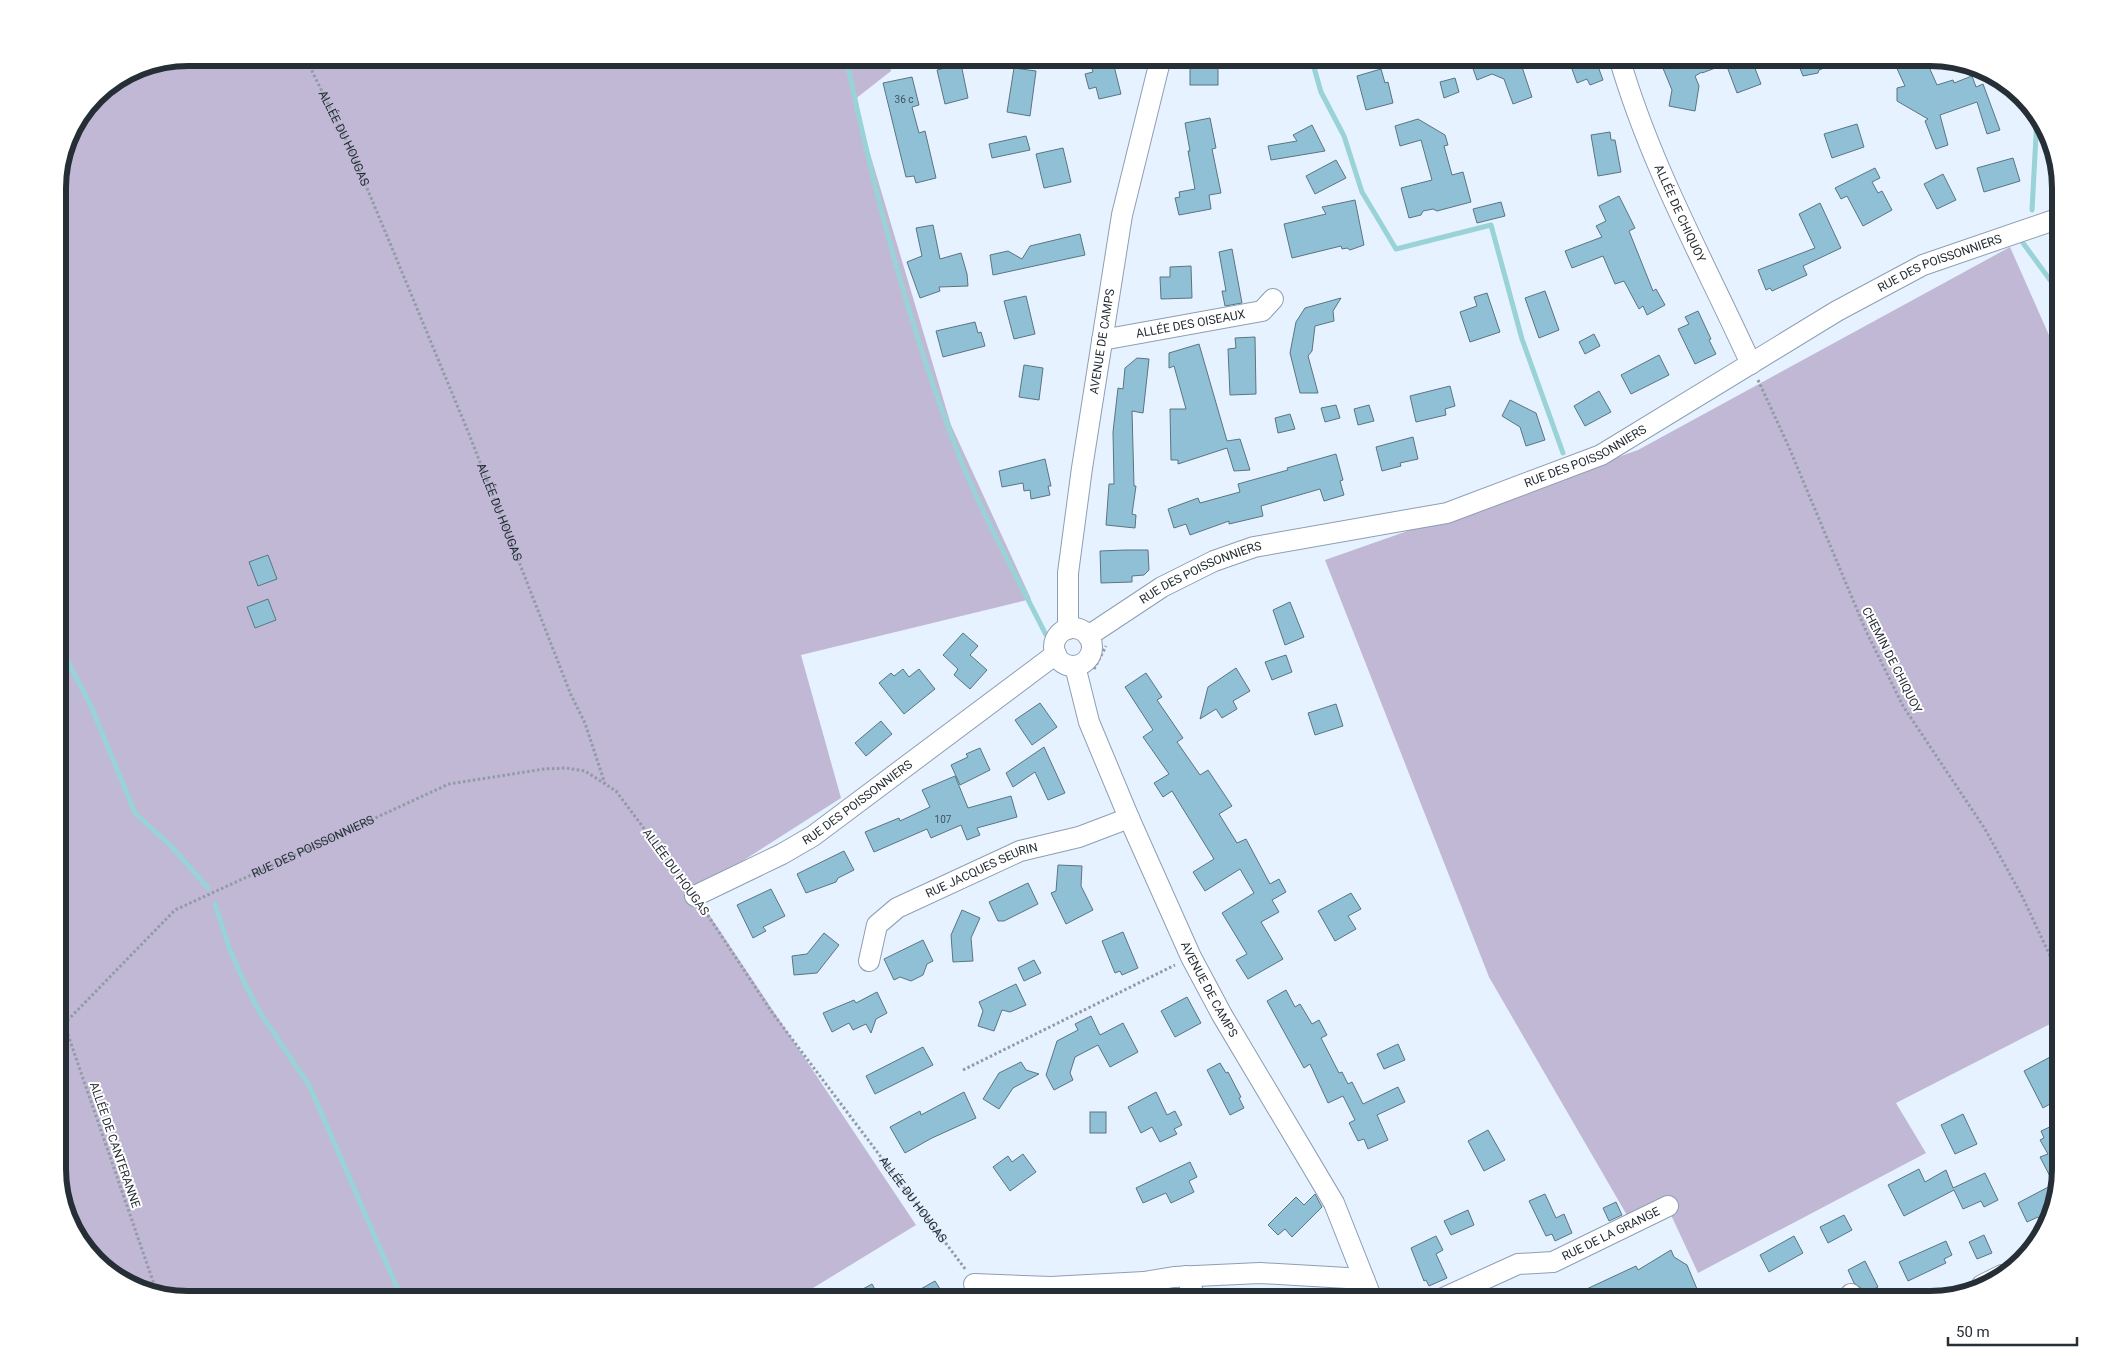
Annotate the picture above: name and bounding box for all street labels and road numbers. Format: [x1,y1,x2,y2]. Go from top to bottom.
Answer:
street label: ALLÉE DU HOUGAS [316,88,372,188]
street label: ALLÉE DE CHIQUOY [1652,162,1709,265]
street label: RUE DES POISSONNIERS [1875,232,2004,295]
street label: AVENUE DE CAMPS [1087,288,1117,395]
street label: ALLÉE DES OISEAUX [1135,307,1247,341]
street label: RUE DES POISSONNIERS [1522,422,1649,490]
street label: ALLÉE DU HOUGAS [474,461,525,563]
street label: RUE DES POISSONNIERS [1137,539,1262,607]
street label: CHEMIN DE CHIQUOY [1859,605,1925,716]
street label: RUE DES POISSONNIERS [800,757,915,848]
street label: RUE DES POISSONNIERS [249,812,376,881]
street label: ALLÉE DU HOUGAS [640,825,713,918]
street label: RUE JACQUES SEURIN [923,840,1039,901]
street label: AVENUE DE CAMPS [1178,939,1241,1040]
street label: ALLÉE DE CANTERANNE [87,1080,144,1210]
street label: ALLÉE DU HOUGAS [876,1154,950,1245]
street label: RUE DE LA GRANGE [1560,1204,1662,1264]

